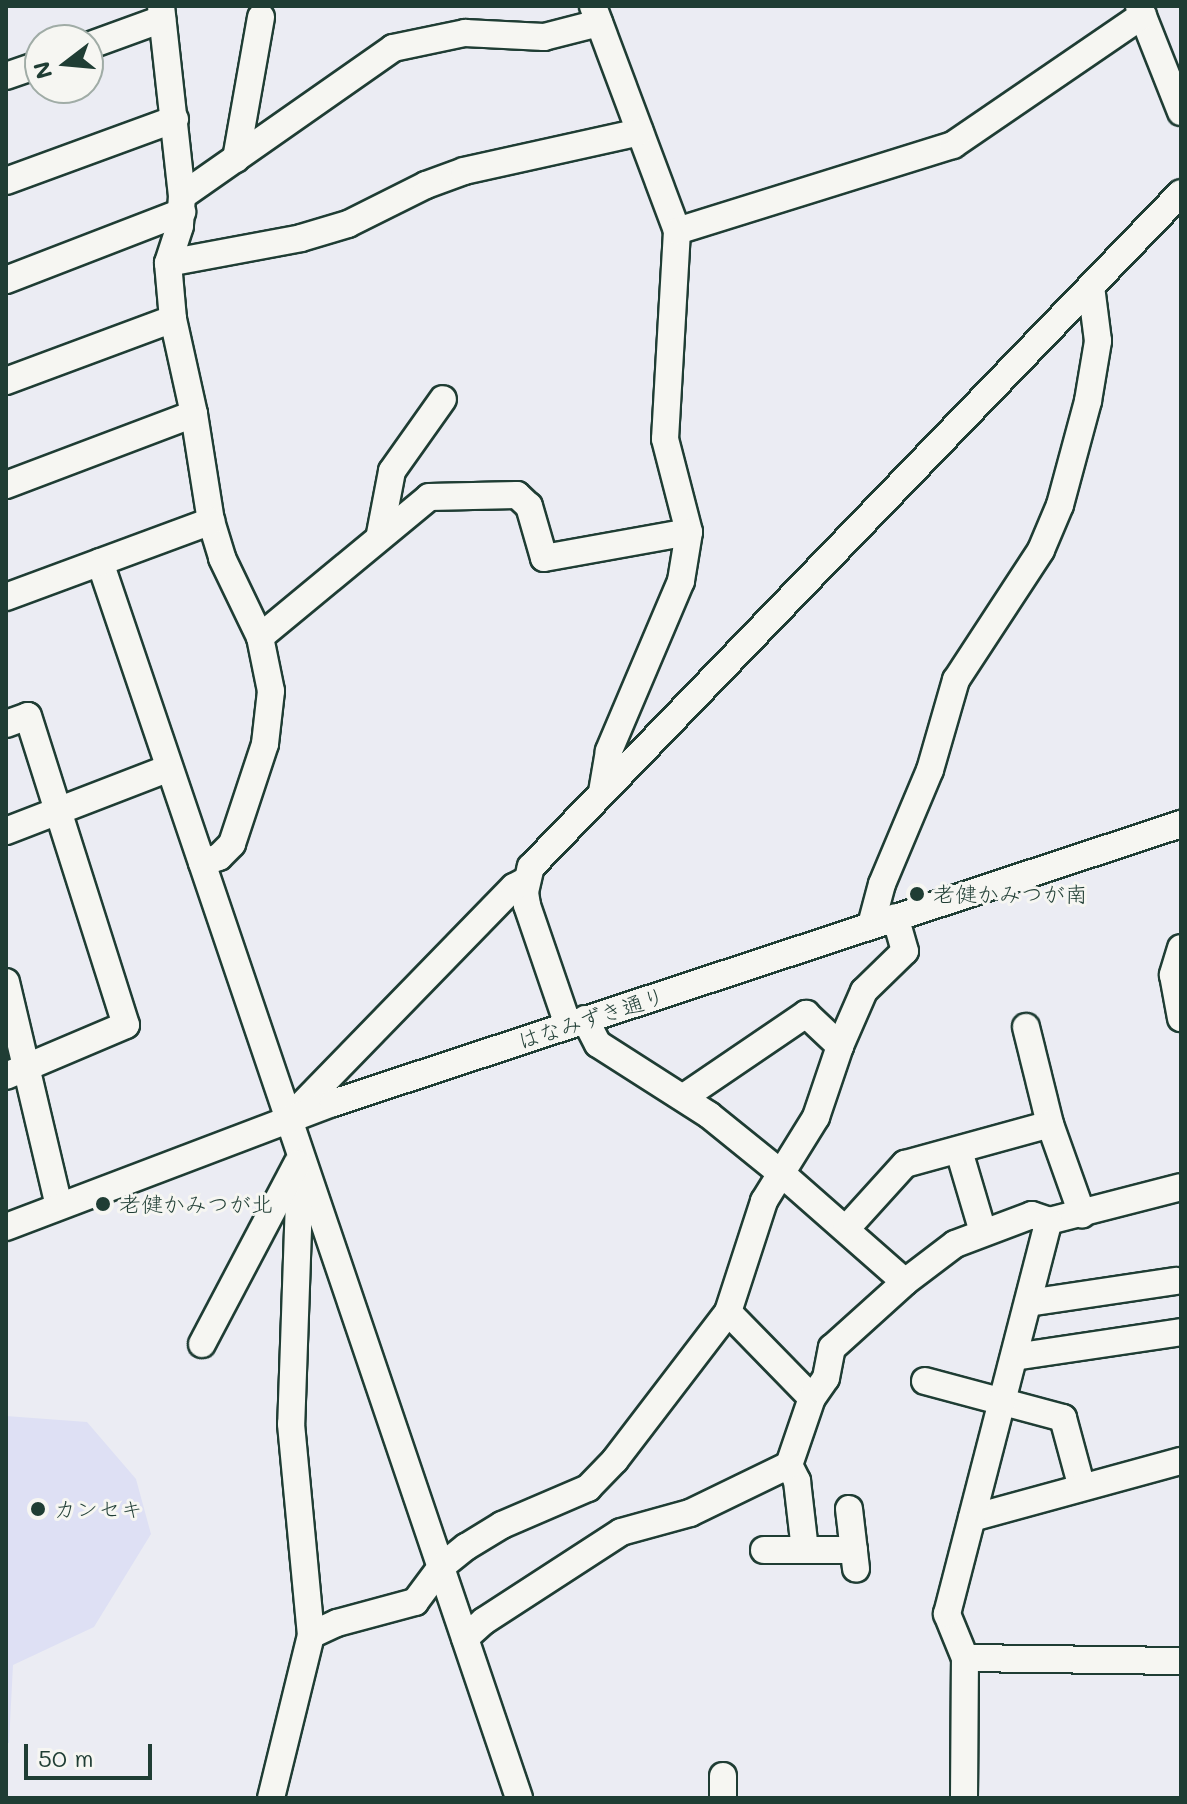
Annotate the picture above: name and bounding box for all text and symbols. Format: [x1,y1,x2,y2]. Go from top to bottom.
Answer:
north arrow [24,24,104,104]
text: N [26,58,59,82]
place label: 老健かみつが南 [933,881,1087,907]
marker: 老健かみつが南 [908,885,926,903]
street label: はなみずき通り [514,982,668,1054]
place label: 老健かみつが北 [119,1191,273,1217]
marker: 老健かみつが北 [94,1195,112,1213]
place label: カンセキ [54,1496,142,1522]
marker: カンセキ [29,1500,47,1518]
scale bar [28,1728,156,1778]
text: 50 m [38,1742,94,1773]

